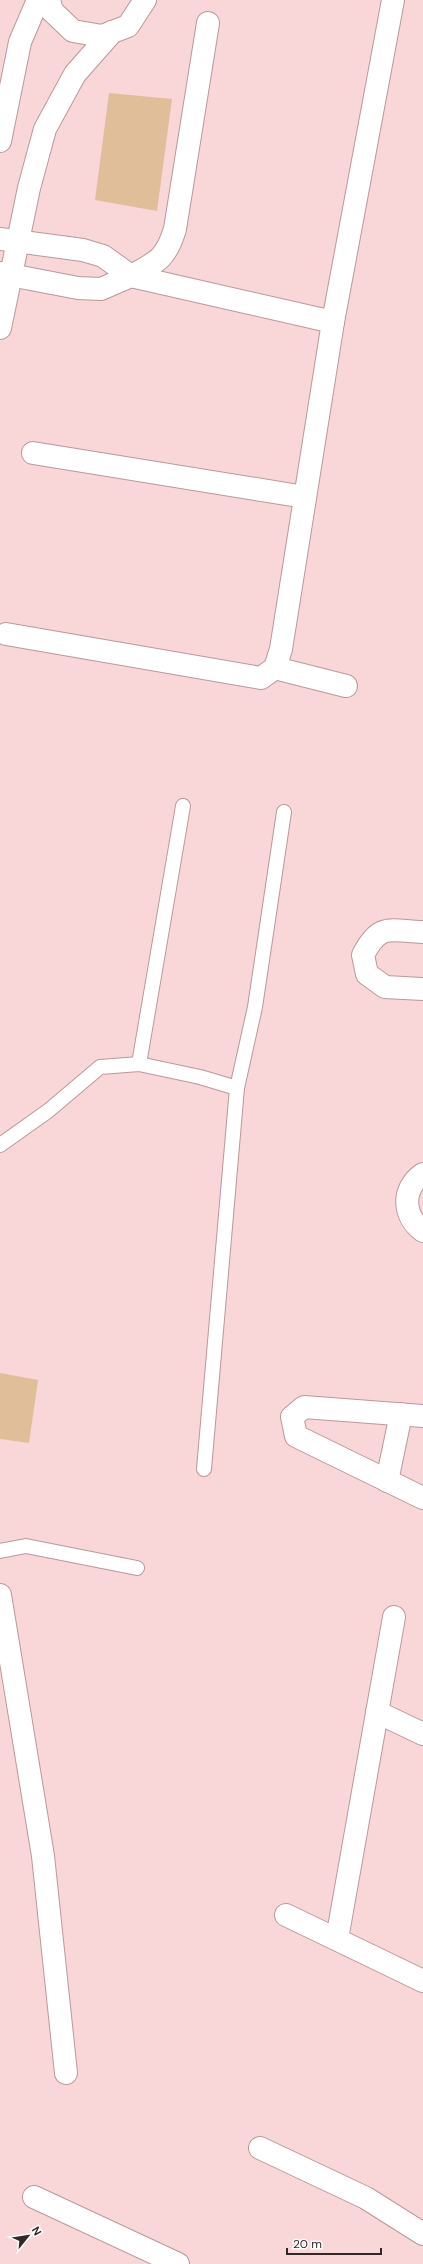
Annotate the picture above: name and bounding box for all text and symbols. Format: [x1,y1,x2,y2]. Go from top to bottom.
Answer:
north arrow [8,2216,48,2256]
text: N [29,2224,45,2238]
scale bar [287,2230,381,2256]
text: 20 m [293,2236,322,2252]

